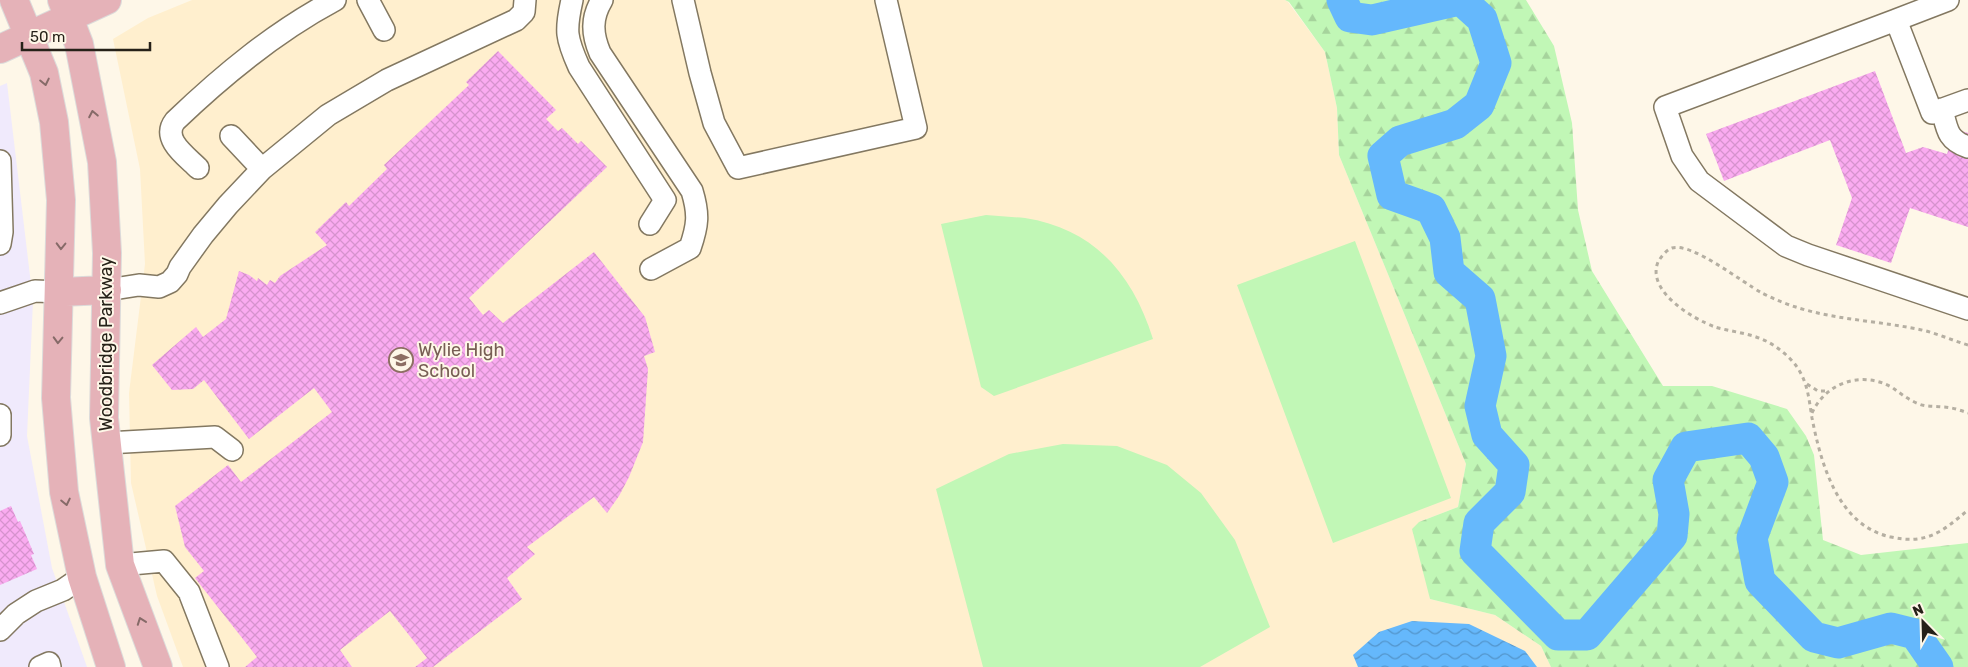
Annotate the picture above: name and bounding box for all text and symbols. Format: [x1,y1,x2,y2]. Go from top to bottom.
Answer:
scale bar [22,20,150,52]
text: 50 m [30,28,65,46]
one-way arrow [40,77,50,86]
one-way arrow [88,110,98,118]
one-way arrow [55,242,66,250]
street label: Woodbridge Parkway [95,257,117,431]
one-way arrow [53,337,63,345]
place label: Wylie High School [418,339,505,382]
school or university icon: Wylie High School [388,347,414,373]
one-way arrow [60,498,71,507]
north arrow [1898,597,1948,647]
text: N [1910,601,1926,620]
one-way arrow [137,618,147,626]

